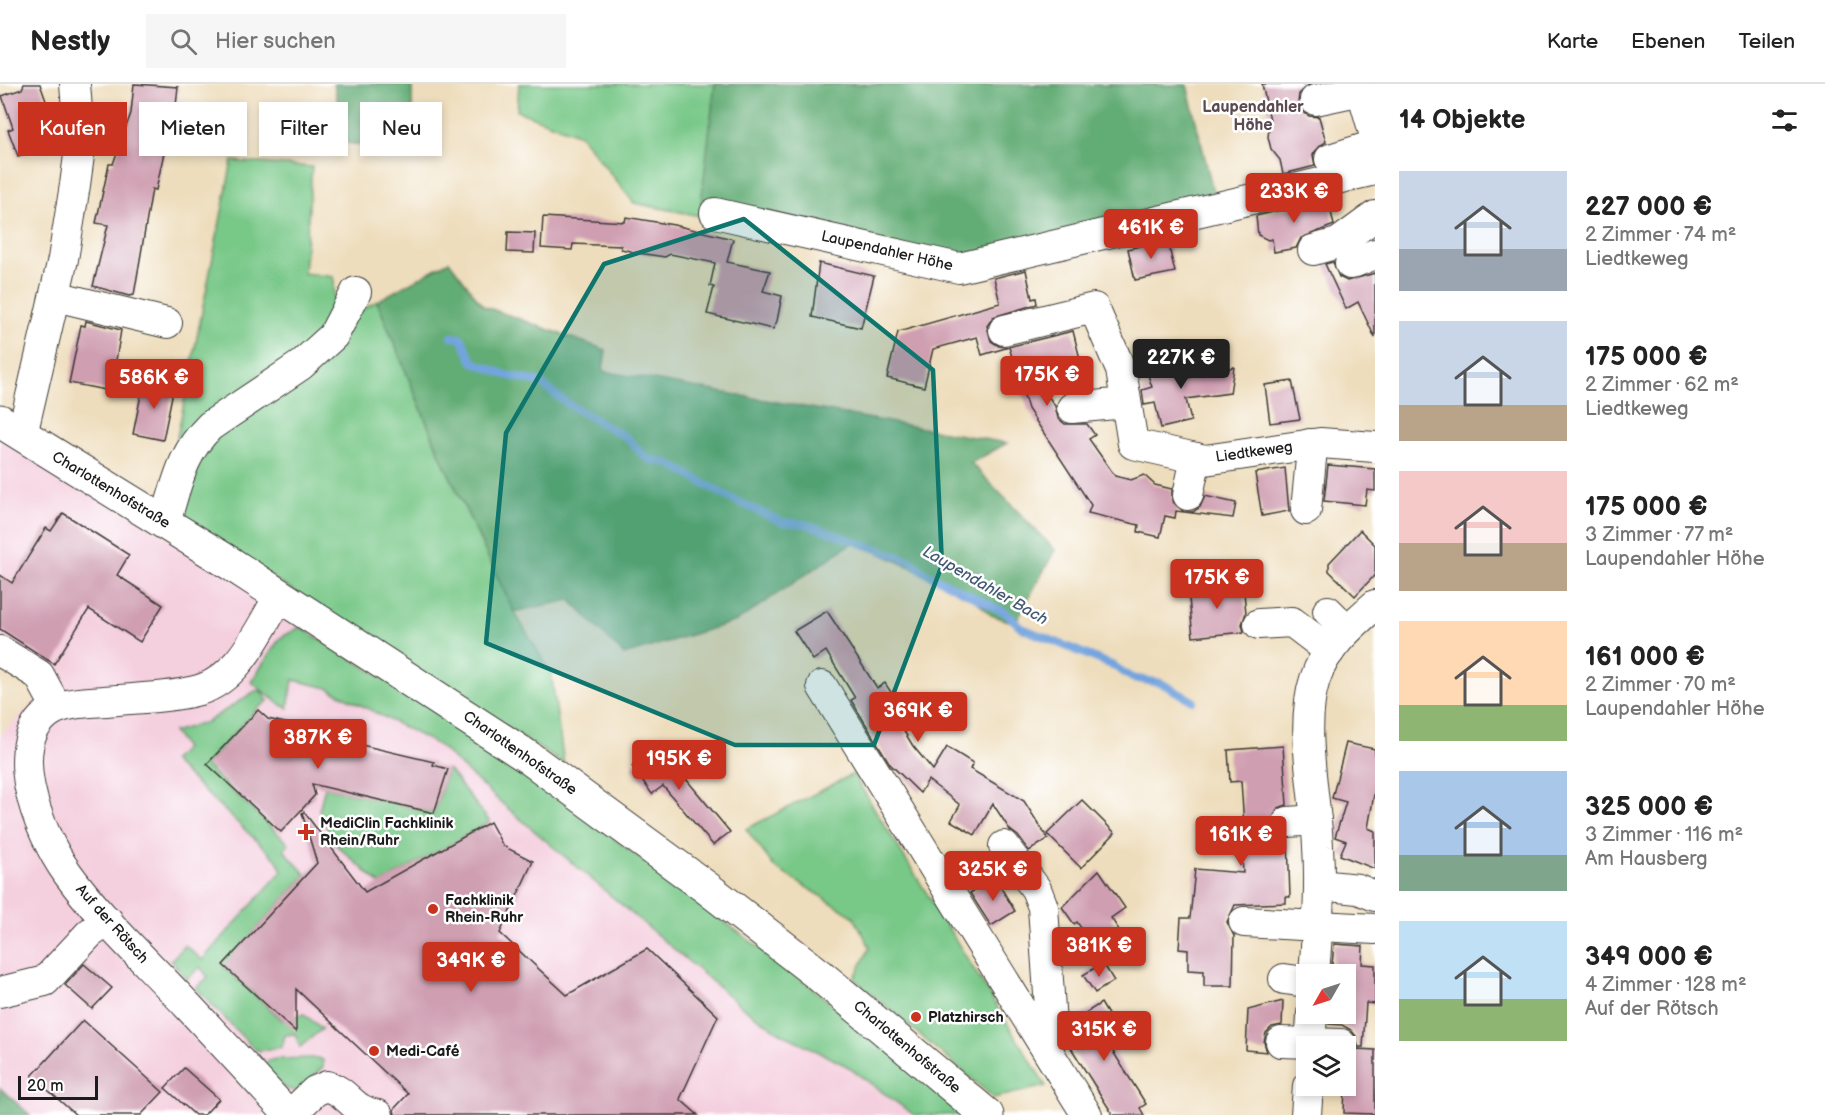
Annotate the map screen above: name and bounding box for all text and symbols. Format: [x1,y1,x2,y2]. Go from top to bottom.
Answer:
search box [146,14,566,68]
text: Nestly [30,25,110,58]
icon: search [167,25,200,58]
text: Hier suchen [215,28,336,55]
text: Karte [1547,29,1598,54]
text: Ebenen [1631,29,1705,54]
text: Teilen [1738,29,1795,54]
district label: Laupendahler Höhe [1202,98,1304,135]
chip: Kaufen [18,102,127,156]
chip: Mieten [139,102,247,156]
chip: Filter [259,102,348,156]
chip: Neu [360,102,442,156]
icon: filters [1768,104,1801,137]
text: 14 Objekte [1399,105,1526,136]
pin: 233K € [1245,173,1343,224]
text: 233K € [1260,180,1328,204]
text: 227 000 € [1585,192,1712,223]
icon: home [1447,195,1519,267]
pin: 461K € [1102,209,1200,260]
text: 461K € [1118,216,1184,240]
text: 2 Zimmer · 74 m² [1585,223,1736,247]
street label: Laupendahler Höhe [819,227,955,275]
text: Liedtkeweg [1585,247,1689,271]
pin: 227K € [1132,339,1230,390]
text: 175 000 € [1585,342,1708,373]
icon: home [1447,345,1519,417]
text: 227K € [1147,346,1215,370]
pin: 175K € [998,356,1096,407]
pin: 586K € [105,359,203,410]
text: 175K € [1014,363,1080,387]
text: 586K € [119,366,189,390]
text: 2 Zimmer · 62 m² [1585,373,1739,397]
text: Liedtkeweg [1585,397,1689,421]
street label: Liedtkeweg [1214,437,1294,467]
street label: Charlottenhofstraße [48,447,174,533]
text: 175 000 € [1585,492,1708,523]
icon: home [1447,495,1519,567]
text: 3 Zimmer · 77 m² [1585,523,1733,547]
water label: Laupendahler Bach [919,542,1051,630]
text: Laupendahler Höhe [1585,547,1765,571]
pin: 175K € [1168,559,1266,610]
text: 175K € [1184,566,1250,590]
text: 161 000 € [1585,642,1705,673]
icon: home [1447,645,1519,717]
text: 2 Zimmer · 70 m² [1585,673,1736,697]
pin: 369K € [869,692,967,743]
text: Laupendahler Höhe [1585,697,1765,721]
text: 369K € [883,699,953,723]
street label: Charlottenhofstraße [459,707,581,799]
pin: 387K € [269,719,367,770]
text: 387K € [284,726,352,750]
pin: 195K € [630,740,728,791]
text: 195K € [646,747,712,771]
text: 325 000 € [1585,792,1713,823]
icon: home [1447,795,1519,867]
place label: MediClin Fachklinik Rhein/Ruhr [320,814,453,850]
pin: 161K € [1192,816,1290,867]
marker: MediClin Fachklinik Rhein/Ruhr [297,823,315,841]
text: 161K € [1209,823,1273,847]
text: 3 Zimmer · 116 m² [1585,823,1743,847]
text: Am Hausberg [1585,847,1708,871]
pin: 325K € [944,851,1042,902]
text: 325K € [958,858,1028,882]
street label: Auf der Rötsch [71,880,153,968]
place label: Fachklinik Rhein-Ruhr [445,891,524,927]
marker: Fachklinik Rhein-Ruhr [426,902,440,916]
pin: 381K € [1050,927,1148,978]
text: 381K € [1066,934,1132,958]
pin: 349K € [422,942,520,993]
text: 349 000 € [1585,942,1713,973]
icon: home [1447,945,1519,1017]
text: 349K € [436,949,506,973]
north arrow [1296,964,1356,1024]
map controls [1296,964,1356,1096]
text: 4 Zimmer · 128 m² [1585,973,1747,997]
street label: Charlottenhofstraße [849,997,965,1098]
text: Auf der Rötsch [1585,997,1718,1021]
place label: Platzhirsch [928,1008,1004,1027]
marker: Platzhirsch [909,1010,923,1024]
pin: 315K € [1055,1011,1153,1062]
text: 315K € [1071,1018,1137,1042]
button: layers [1296,1036,1356,1096]
place label: Medi-Café [386,1042,460,1061]
marker: Medi-Café [367,1044,381,1058]
scale bar [18,1073,98,1100]
text: 20 m [27,1077,63,1096]

